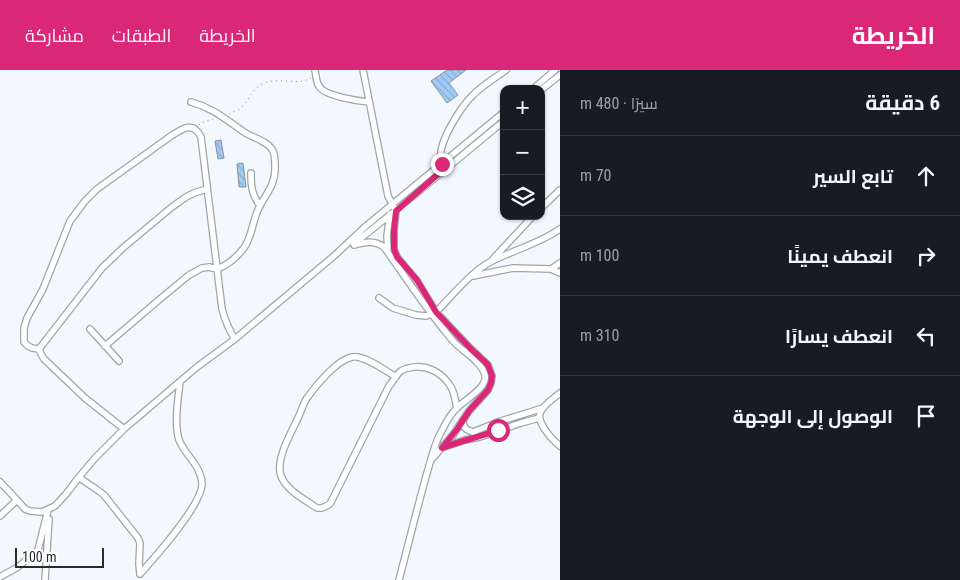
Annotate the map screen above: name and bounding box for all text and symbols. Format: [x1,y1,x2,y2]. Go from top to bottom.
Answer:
text: الخريطة [852,22,935,50]
text: مشاركة [25,25,84,46]
text: الطبقات [112,25,171,46]
text: الخريطة [199,25,256,46]
map controls [500,85,545,220]
button: + [500,85,545,130]
text: 6 دقيقة [865,91,940,115]
text: سيرًا · 480 m [580,94,658,113]
button: − [500,130,545,175]
route end [431,153,454,176]
icon: ahead [912,162,940,190]
text: تابع السير [813,165,893,188]
text: 70 m [580,166,612,185]
button: layers [500,175,545,220]
icon: right [912,242,940,270]
text: انعطف يمينًا [787,245,893,268]
text: 100 m [580,246,619,265]
icon: left [912,322,940,350]
text: انعطف يسارًا [785,325,893,348]
text: 310 m [580,326,619,345]
icon: arrive [912,402,940,430]
text: الوصول إلى الوجهة [733,405,893,428]
route start [487,419,510,442]
scale bar [15,545,104,568]
text: 100 m [22,549,57,565]

